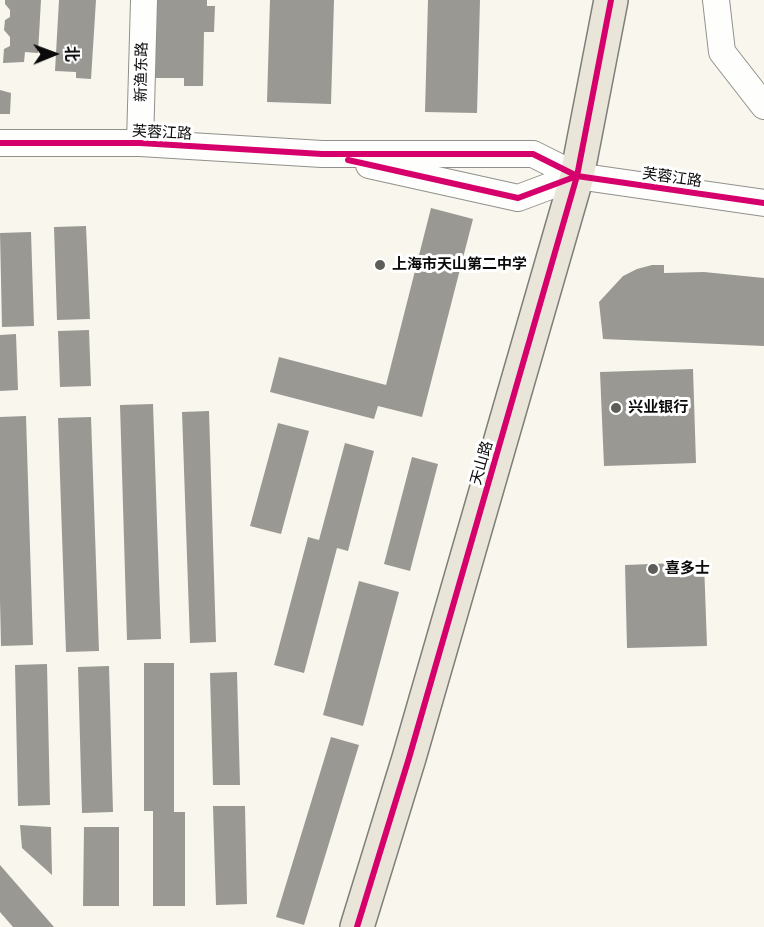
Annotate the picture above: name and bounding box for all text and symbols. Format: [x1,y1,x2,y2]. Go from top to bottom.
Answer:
north arrow [24,24,84,84]
street label: 新渔东路 [132,42,152,102]
text: 北 [62,45,82,62]
street label: 芙蓉江路 [132,122,192,144]
street label: 芙蓉江路 [641,165,703,191]
place label: 上海市天山第二中学 [392,256,527,274]
marker: 上海市天山第二中学 [373,258,387,272]
place label: 兴业银行 [628,399,688,417]
marker: 兴业银行 [609,401,623,415]
street label: 天山路 [467,439,497,487]
place label: 喜多士 [665,560,710,578]
marker: 喜多士 [646,562,660,576]

